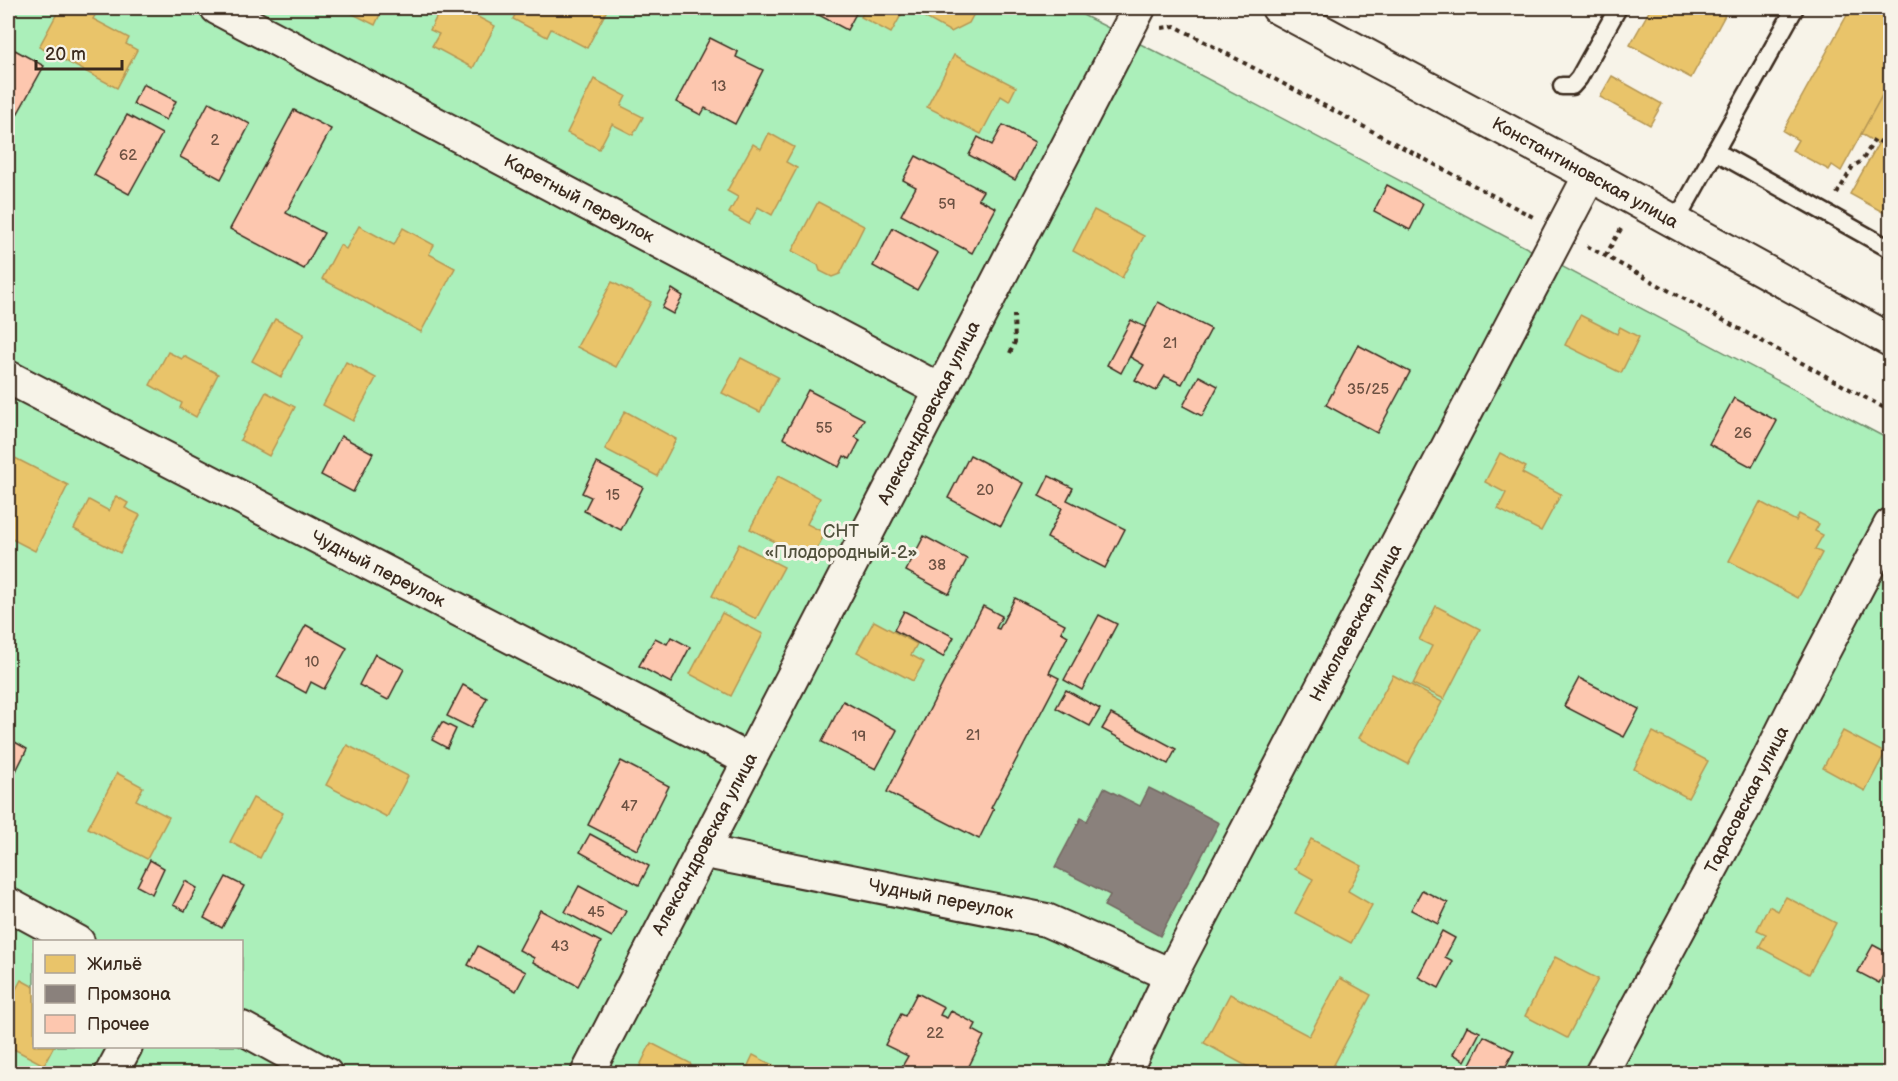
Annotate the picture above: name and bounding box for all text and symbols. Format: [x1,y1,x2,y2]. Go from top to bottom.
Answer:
scale bar [36,33,122,71]
text: 20 m [45,44,86,65]
house number: 13 [711,77,727,96]
street label: Константиновская улица [1488,113,1682,233]
house number: 2 [211,131,220,150]
house number: 62 [119,146,137,165]
street label: Каретный переулок [500,150,658,248]
house number: 59 [938,195,956,214]
street label: Александровская улица [873,317,985,509]
house number: 21 [1163,334,1177,353]
house number: 35/25 [1347,380,1389,399]
house number: 55 [815,419,833,438]
house number: 26 [1734,424,1752,443]
house number: 20 [976,481,994,500]
house number: 15 [606,486,620,505]
park label: СНТ «Плодородный-2» [764,521,918,563]
street label: Чудный переулок [307,526,449,612]
street label: Николаевская улица [1306,540,1407,705]
house number: 38 [928,556,946,575]
house number: 10 [305,653,319,672]
street label: Тарасовская улица [1701,722,1794,877]
house number: 21 [966,726,980,745]
house number: 19 [852,727,866,746]
street label: Александровская улица [648,749,762,940]
house number: 47 [621,797,638,816]
street label: Чудный переулок [867,875,1016,923]
house number: 45 [587,903,605,922]
house number: 43 [551,937,569,956]
legend [33,940,243,1048]
text: Жильё [87,954,142,975]
text: Промзона [87,984,171,1005]
text: Прочее [87,1014,149,1035]
house number: 22 [926,1024,944,1043]

